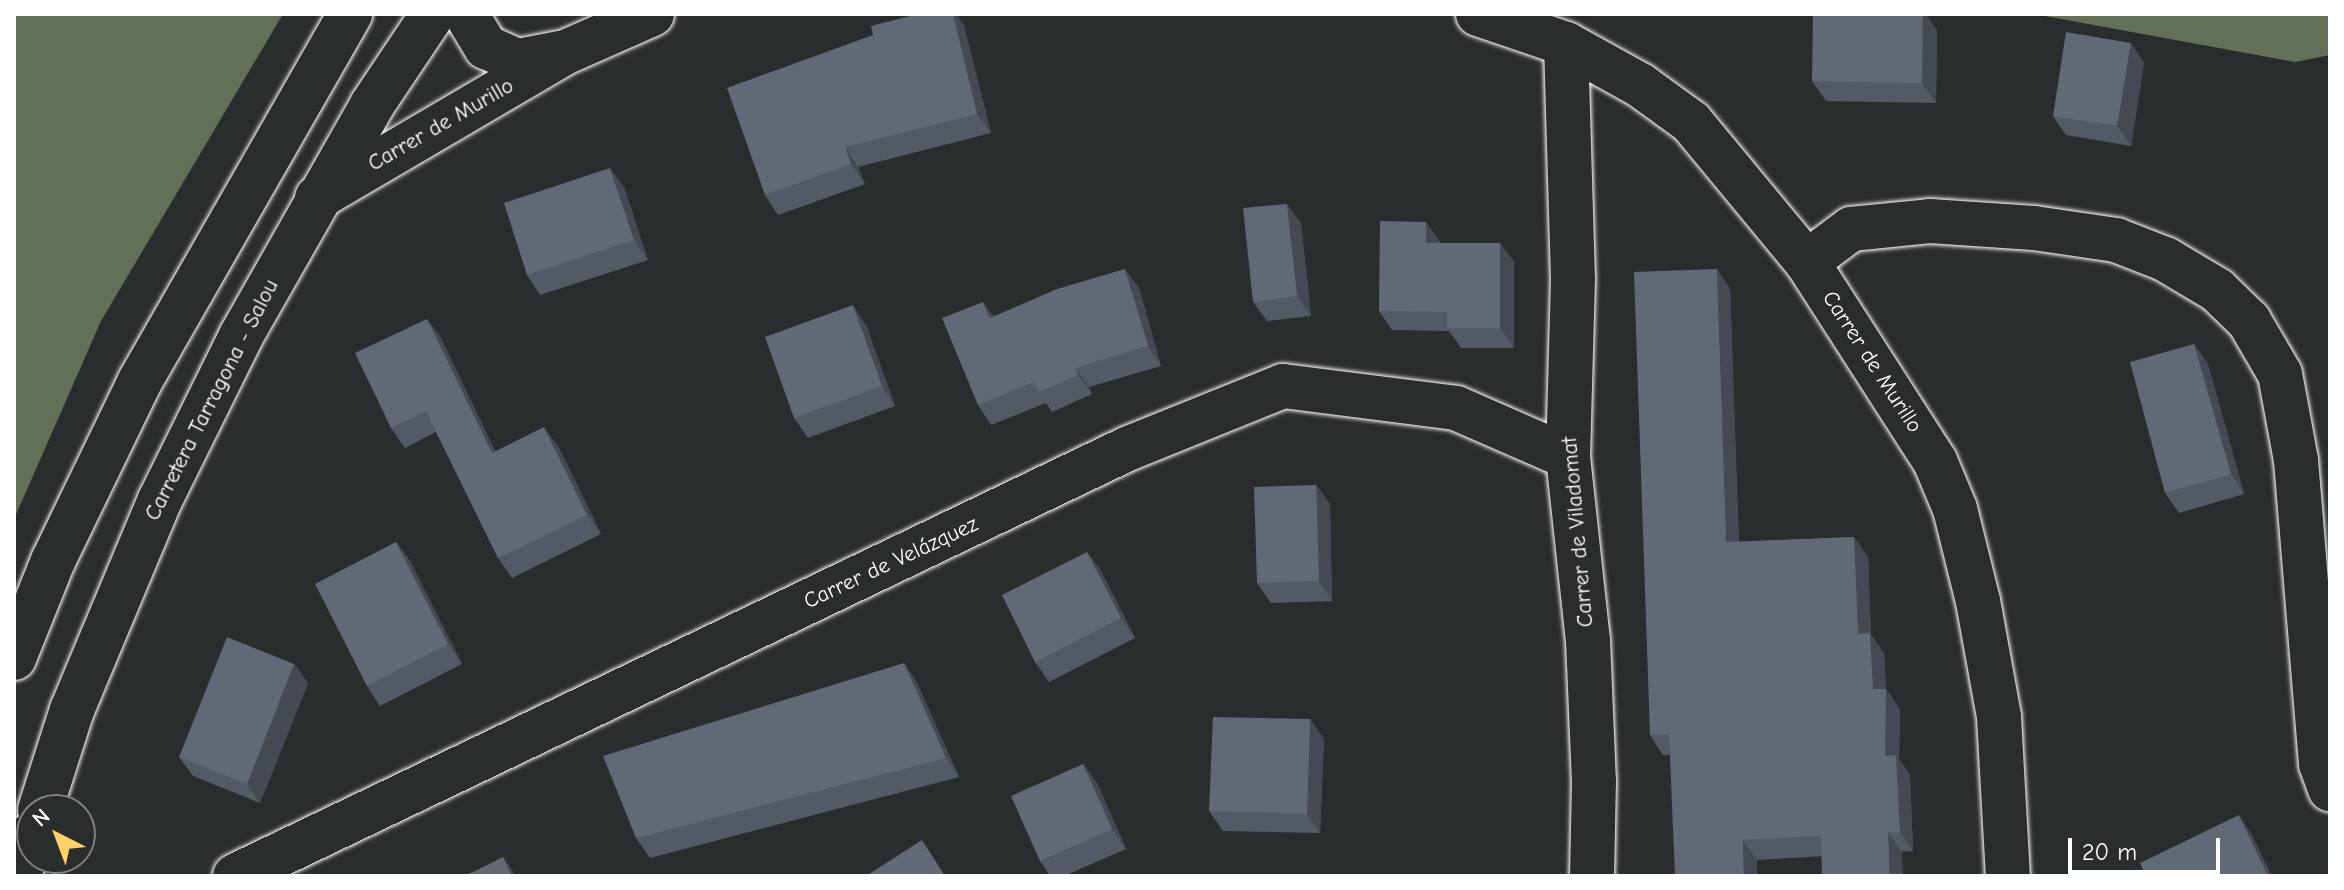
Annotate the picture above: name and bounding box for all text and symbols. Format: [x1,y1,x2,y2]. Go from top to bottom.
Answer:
street label: Carrer de Murillo [364,73,518,177]
street label: Carretera Tarragona - Salou [140,275,284,525]
street label: Carrer de Murillo [1816,286,1928,438]
street label: Carrer de Viladomat [1557,436,1599,628]
street label: Carrer de Velázquez [800,511,982,615]
north arrow [16,794,96,874]
text: N [27,803,55,832]
scale bar [2072,822,2224,872]
text: 20 m [2082,838,2137,866]

